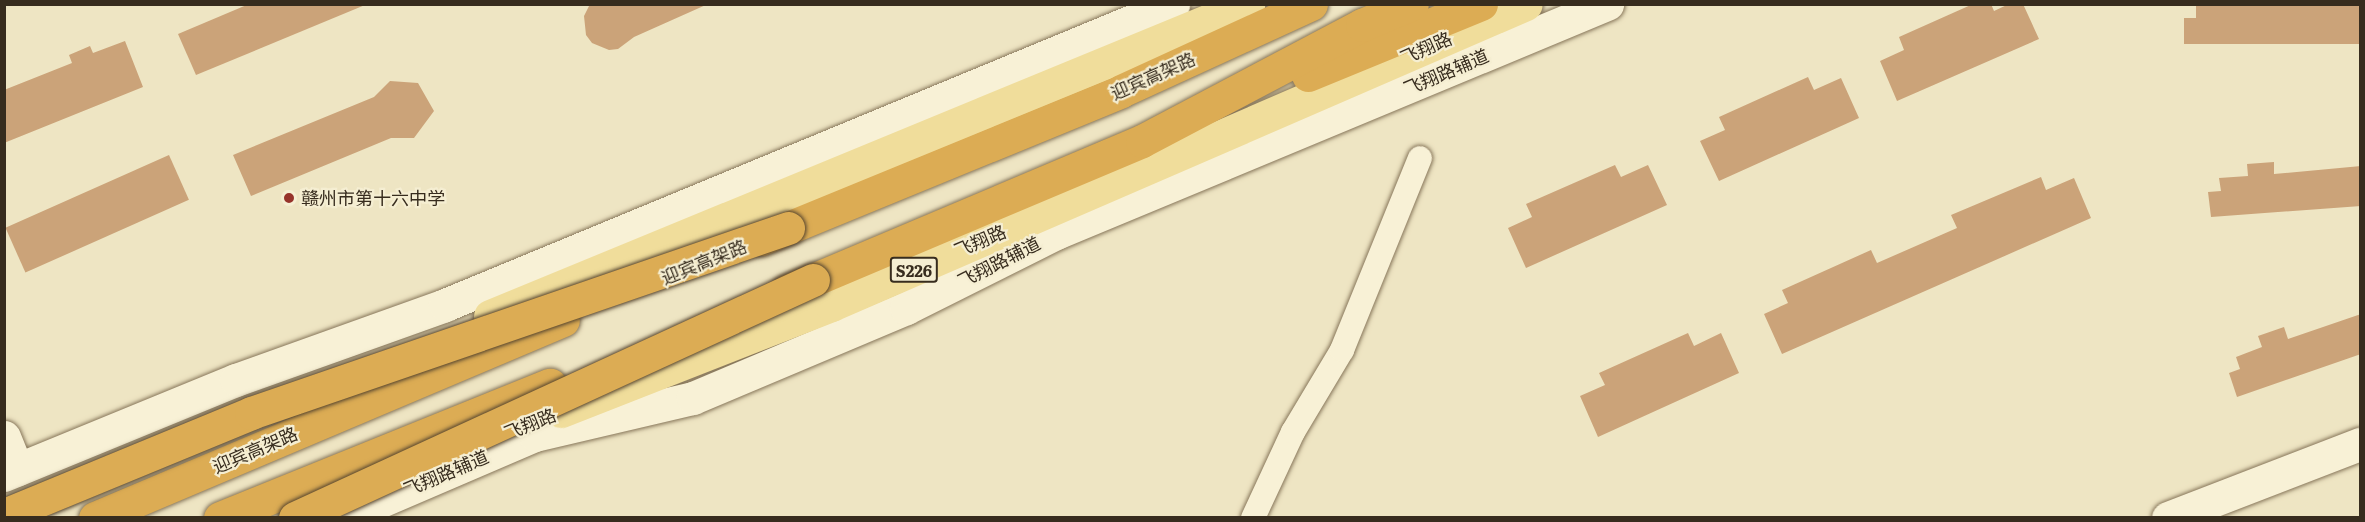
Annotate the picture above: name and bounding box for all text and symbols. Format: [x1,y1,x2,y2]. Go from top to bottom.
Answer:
street label: 飞翔路 [1397,27,1455,69]
street label: 飞翔路辅道 [1400,44,1492,100]
street label: 迎宾高架路 [1107,48,1199,104]
place label: 赣州市第十六中学 [301,187,445,209]
marker: 赣州市第十六中学 [282,191,296,205]
street label: 飞翔路 [951,221,1009,261]
street label: 飞翔路辅道 [954,232,1044,292]
street label: 迎宾高架路 [658,235,750,289]
road number: S226 [888,257,940,283]
street label: 飞翔路 [501,404,559,444]
street label: 迎宾高架路 [209,422,301,478]
street label: 飞翔路辅道 [400,445,492,501]

